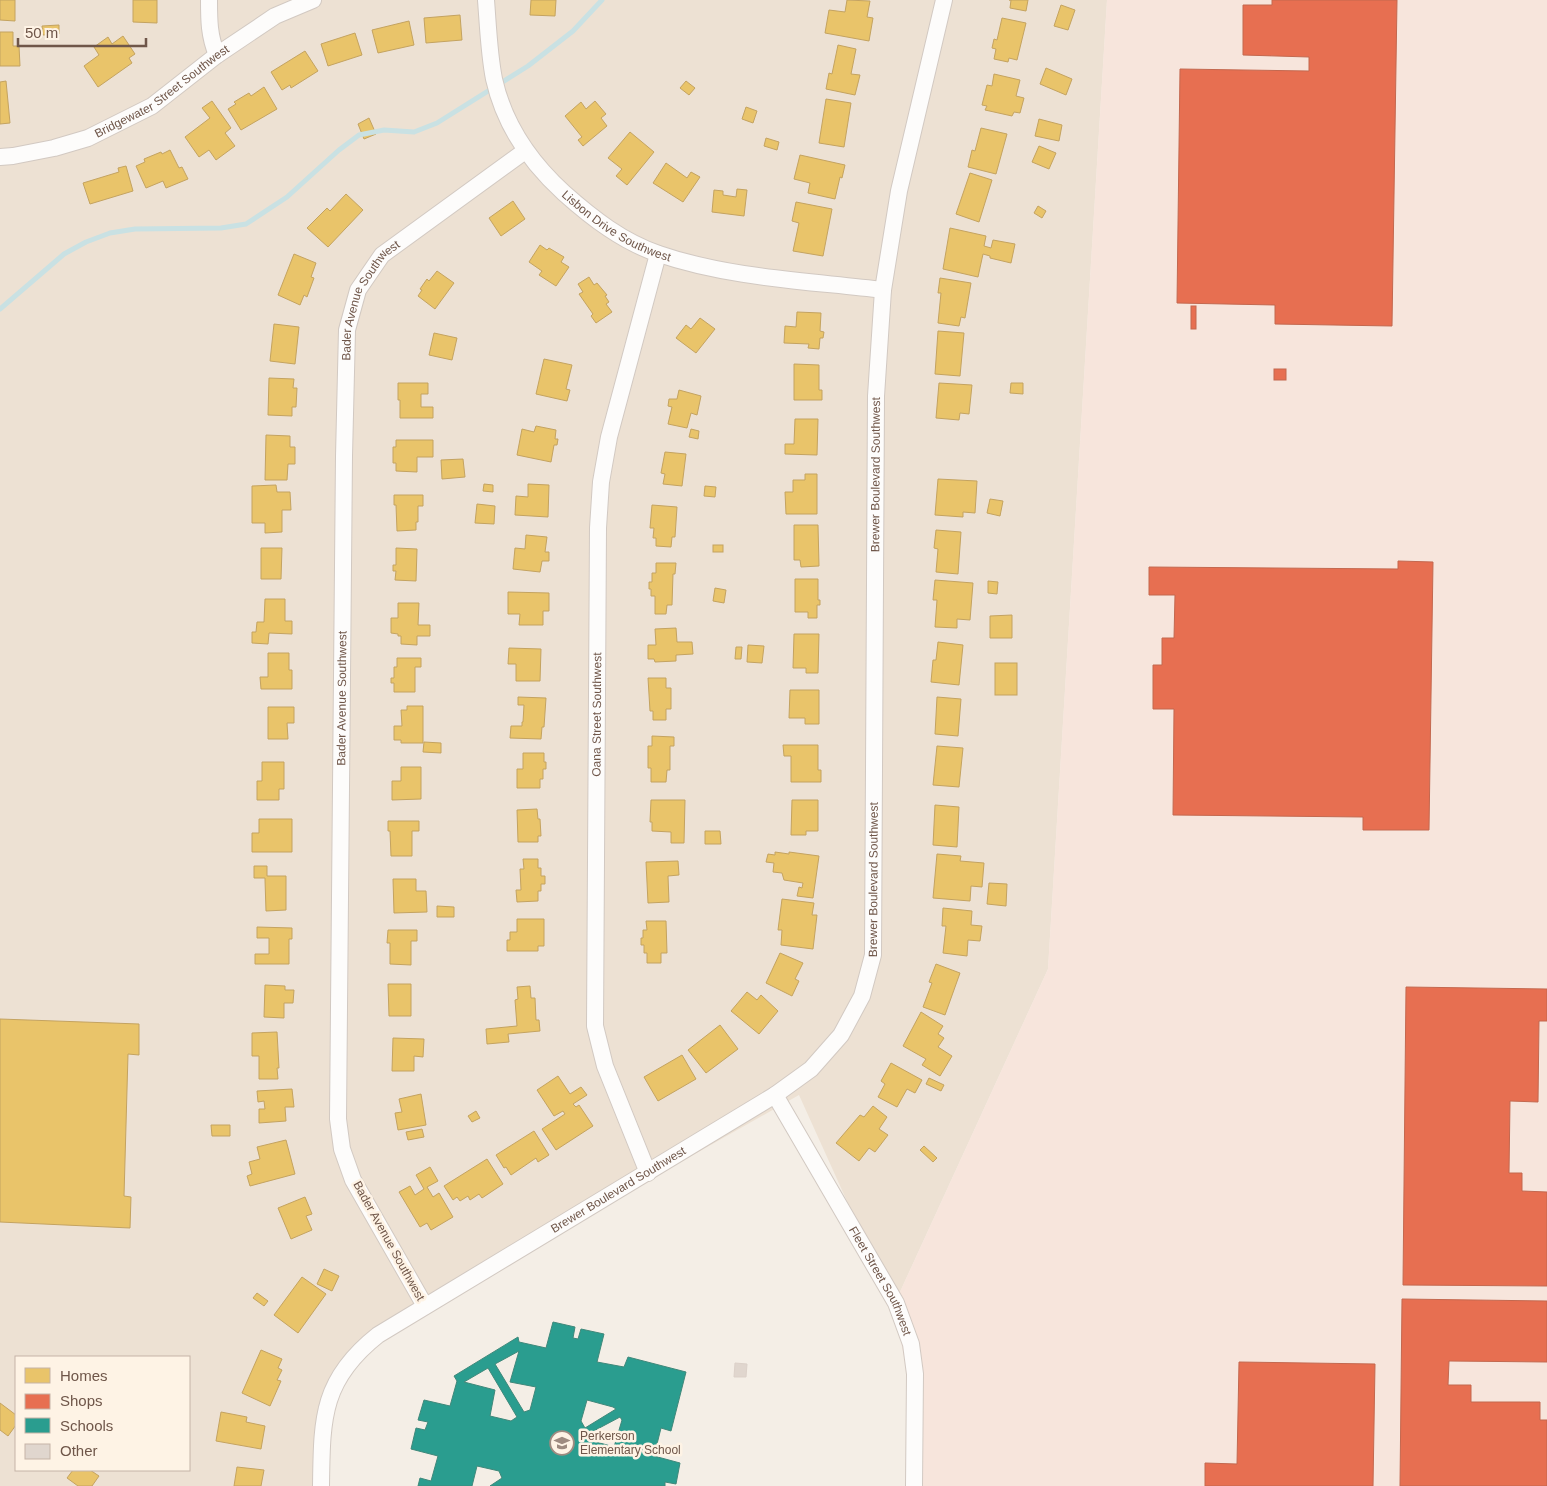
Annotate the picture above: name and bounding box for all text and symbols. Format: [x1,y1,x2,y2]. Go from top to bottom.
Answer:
scale bar [18,15,145,47]
text: 50 m [25,24,58,41]
street label: Bridgewater Street Southwest [92,42,232,141]
street label: Lisbon Drive Southwest [559,187,673,265]
street label: Bader Avenue Southwest [339,237,403,361]
street label: Brewer Boulevard Southwest [868,396,883,552]
street label: Bader Avenue Southwest [334,630,349,766]
street label: Oana Street Southwest [590,652,604,777]
street label: Brewer Boulevard Southwest [866,801,881,957]
street label: Brewer Boulevard Southwest [548,1143,689,1236]
street label: Bader Avenue Southwest [350,1179,428,1304]
street label: Fleet Street Southwest [846,1224,915,1338]
legend [15,1356,190,1471]
text: Homes [60,1367,108,1384]
text: Shops [60,1392,103,1409]
text: Schools [60,1417,113,1434]
place label: Perkerson Elementary School [580,1429,681,1457]
school or university icon: Perkerson Elementary School [549,1430,575,1456]
text: Other [60,1442,98,1459]

